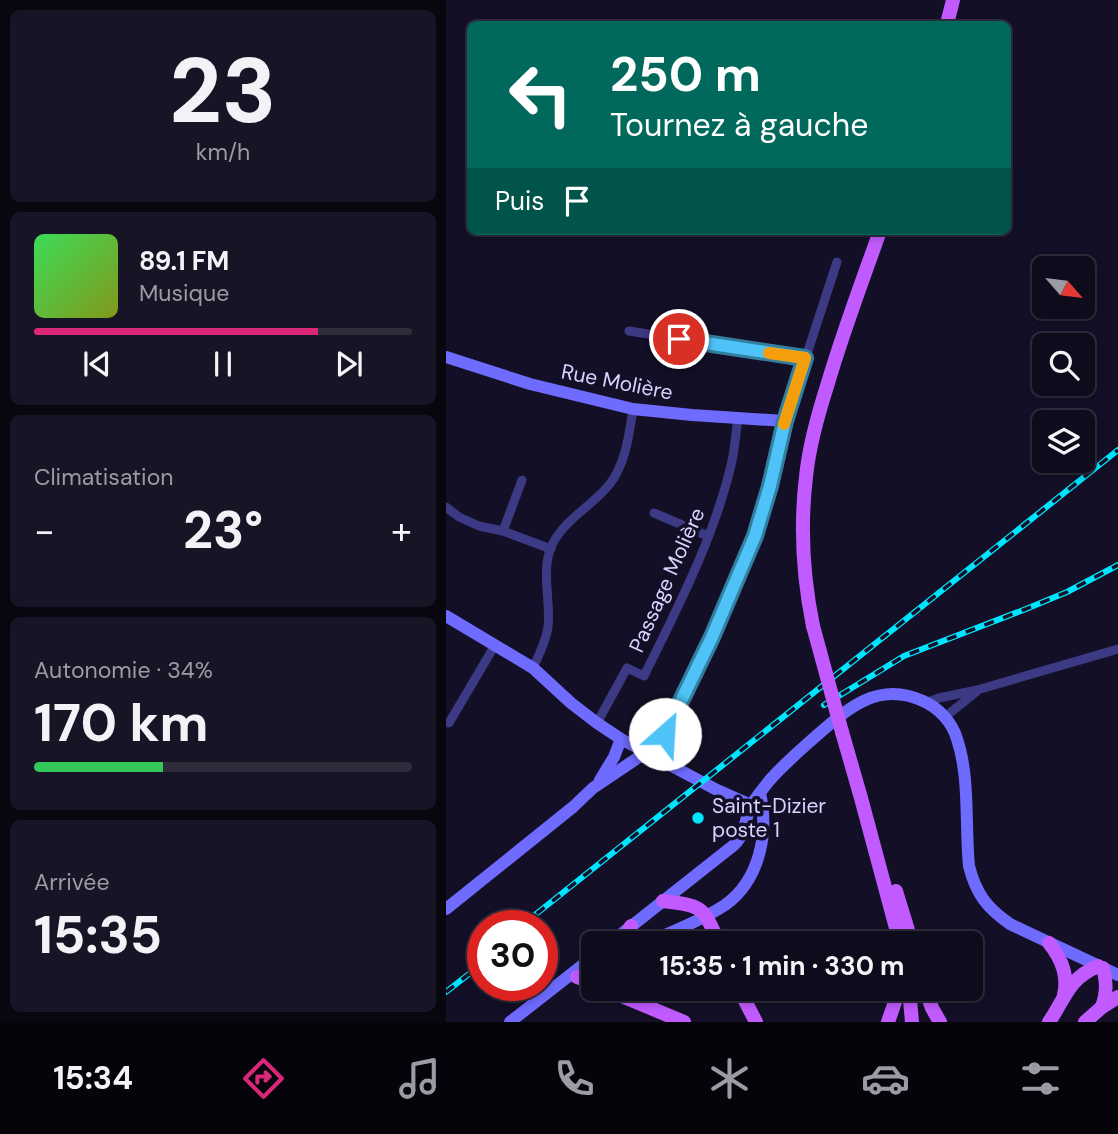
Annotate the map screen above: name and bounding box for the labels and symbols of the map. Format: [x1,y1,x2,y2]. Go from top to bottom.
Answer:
north arrow [1032,256,1095,318]
pin [649,309,709,369]
street label: Rue Molière [559,357,675,407]
street label: Passage Molière [623,503,711,657]
position arrow [628,697,702,771]
place label: Saint-Dizier poste 1 [712,792,826,844]
marker: Saint-Dizier poste 1 [690,810,706,826]
speed limit sign: 30 [467,910,558,1001]

